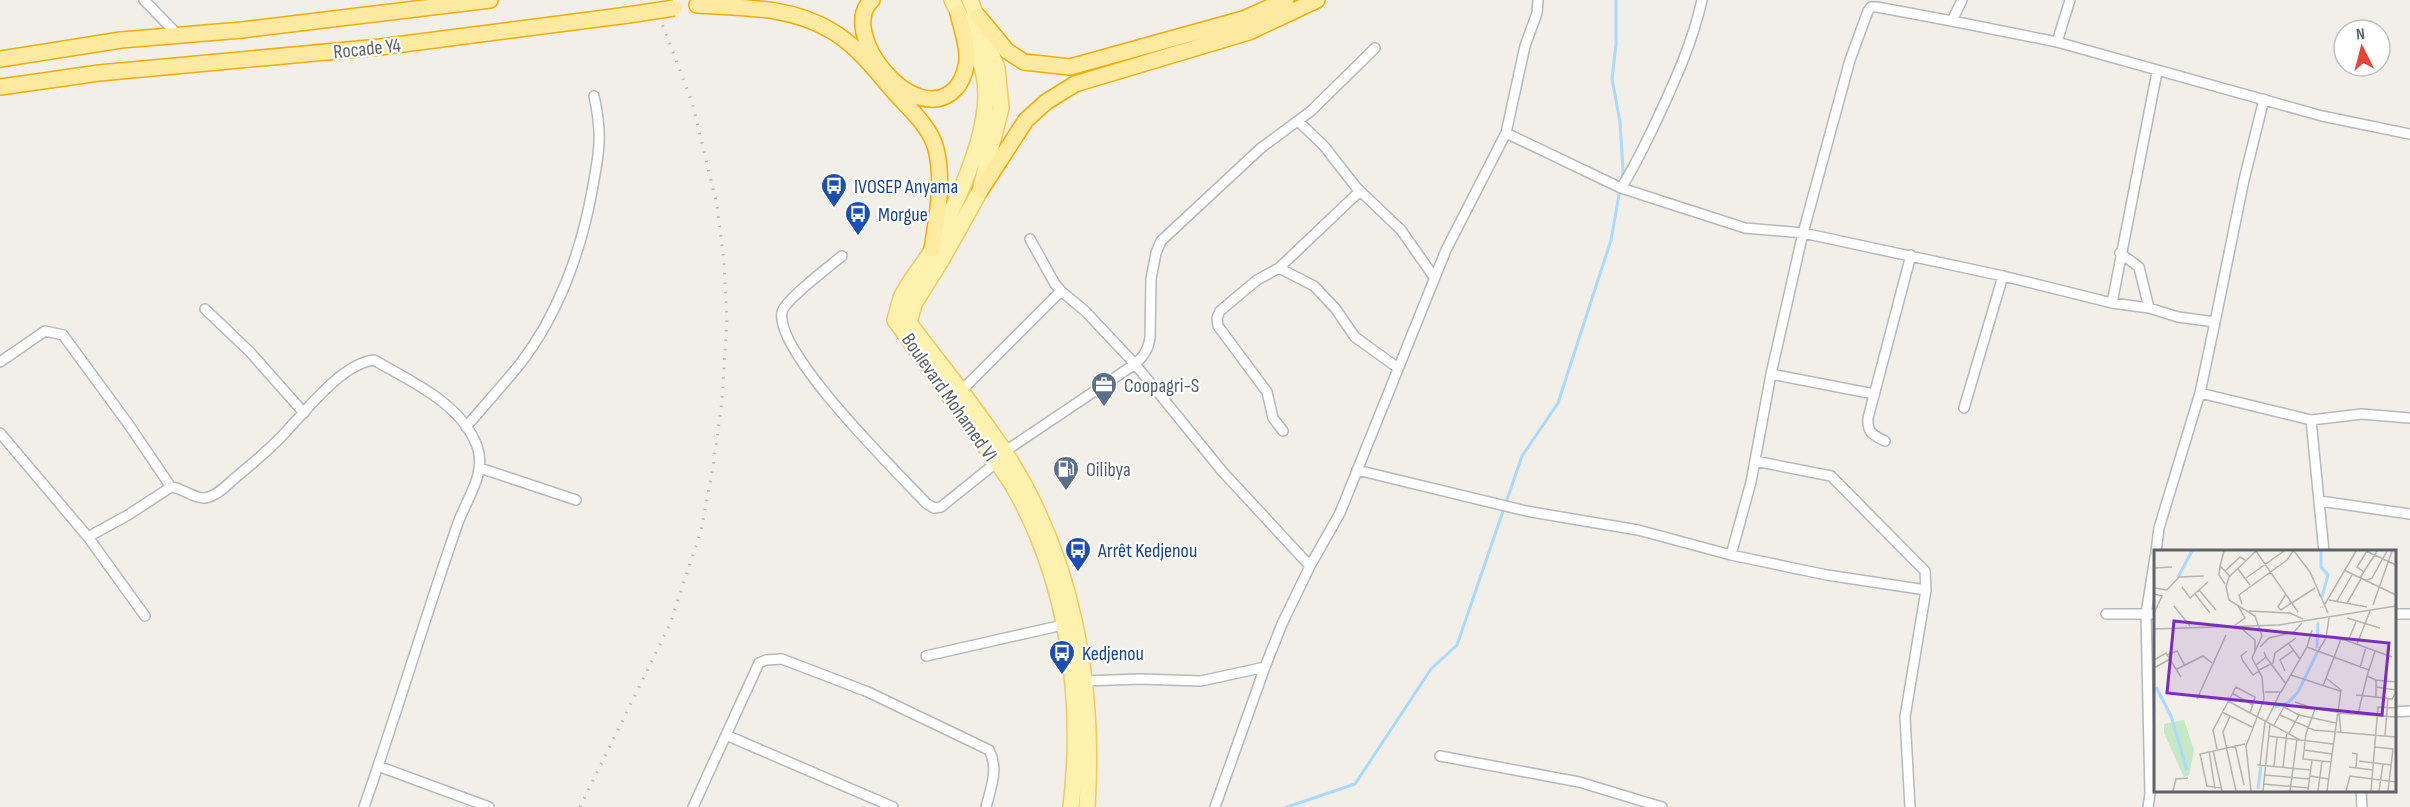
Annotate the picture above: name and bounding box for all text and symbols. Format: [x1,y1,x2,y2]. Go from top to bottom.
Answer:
north arrow [2332,18,2392,78]
text: N [2355,25,2366,44]
street label: Rocade Y4 [332,34,402,64]
bus stop icon: IVOSEP Anyama [819,171,849,209]
place label: IVOSEP Anyama [854,175,958,199]
bus stop icon: Morgue [843,199,873,237]
place label: Morgue [878,203,928,227]
street label: Boulevard Mohamed VI [896,329,1002,466]
office icon: Coopagri-S [1089,370,1119,408]
place label: Coopagri-S [1124,374,1199,398]
fuel station icon: Oilibya [1051,454,1081,492]
place label: Oilibya [1086,458,1131,482]
bus stop icon: Arrêt Kedjenou [1063,535,1093,573]
place label: Arrêt Kedjenou [1097,539,1197,563]
inset map [2154,550,2395,792]
bus stop icon: Kedjenou [1047,638,1077,676]
place label: Kedjenou [1082,642,1144,666]

